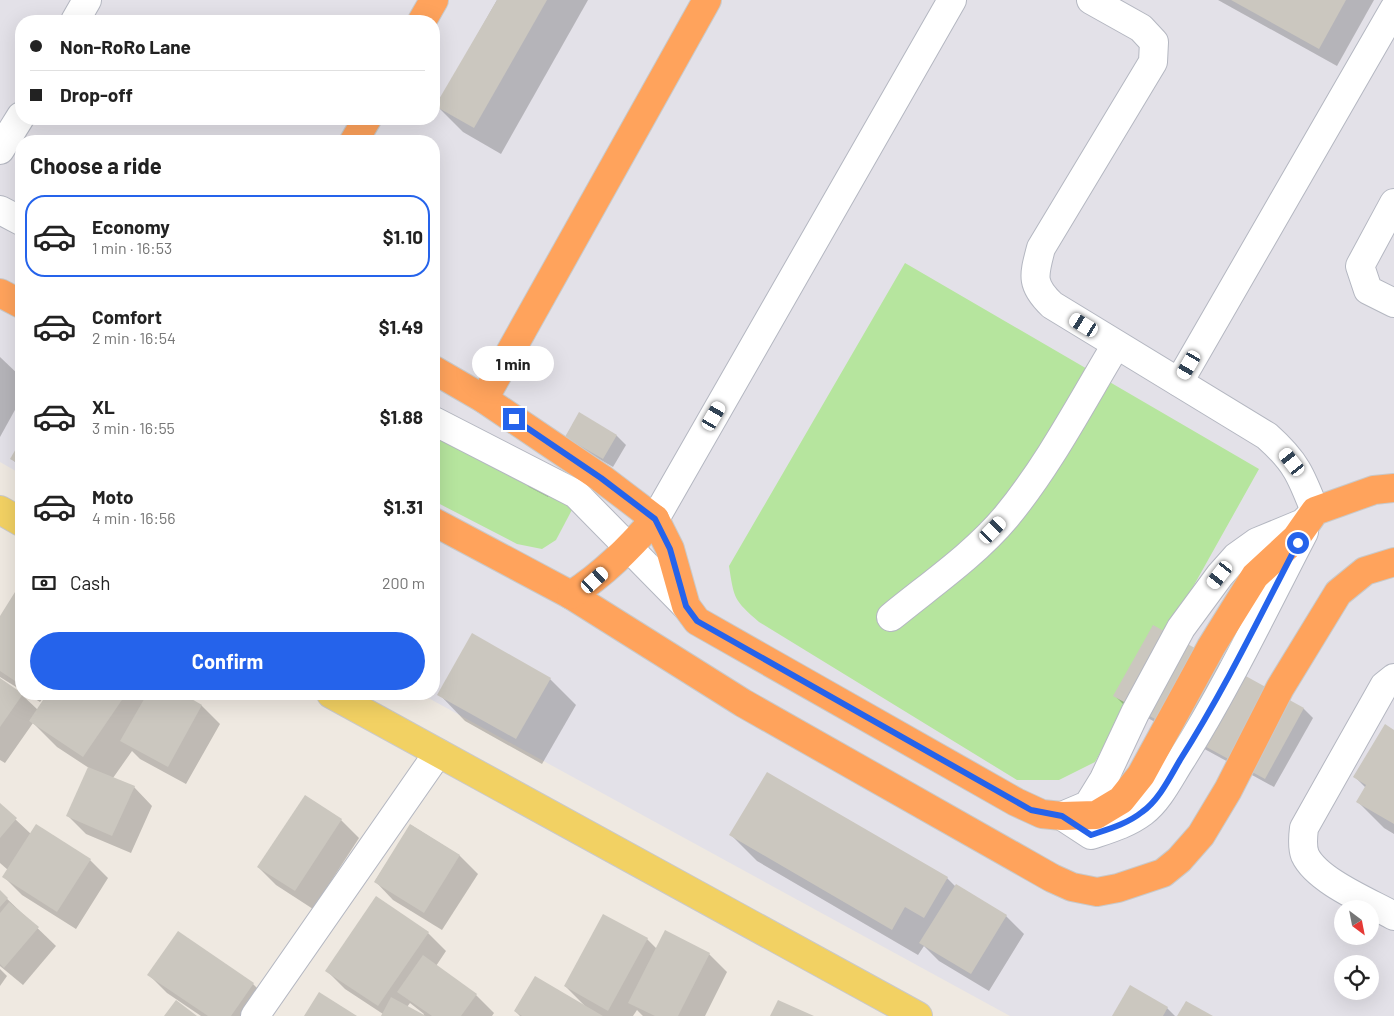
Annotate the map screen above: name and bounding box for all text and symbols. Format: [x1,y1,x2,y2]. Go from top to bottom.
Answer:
text: Non-RoRo Lane [60,35,191,58]
text: Drop-off [60,83,133,106]
text: Choose a ride [30,152,162,178]
icon: car [32,214,77,259]
text: Economy [92,215,170,238]
text: $1.10 [383,225,423,248]
text: 1 min · 16:53 [92,238,172,257]
icon: car [32,304,77,349]
text: Comfort [92,305,162,328]
car [1067,311,1100,339]
text: $1.49 [379,315,423,338]
text: 2 min · 16:54 [92,328,176,347]
callout: 1 min [473,346,555,382]
car [1175,348,1202,382]
text: 1 min [495,354,531,373]
icon: car [32,394,77,439]
text: XL [92,395,115,418]
car [700,399,727,433]
text: $1.88 [380,405,423,428]
route end [503,408,525,430]
text: 3 min · 16:55 [92,418,175,437]
car [1276,446,1307,478]
icon: car [32,484,77,529]
text: Moto [92,485,134,508]
text: $1.31 [383,495,423,518]
text: 4 min · 16:56 [92,508,175,527]
car [977,514,1008,546]
route start [1287,532,1309,554]
car [1204,559,1235,591]
car [578,564,611,596]
icon: cash [30,569,58,597]
text: Cash [70,571,111,594]
text: 200 m [382,573,425,592]
button: Confirm [30,632,425,690]
north arrow [1334,900,1379,945]
map controls [1334,900,1379,1000]
button: locate [1334,955,1379,1000]

